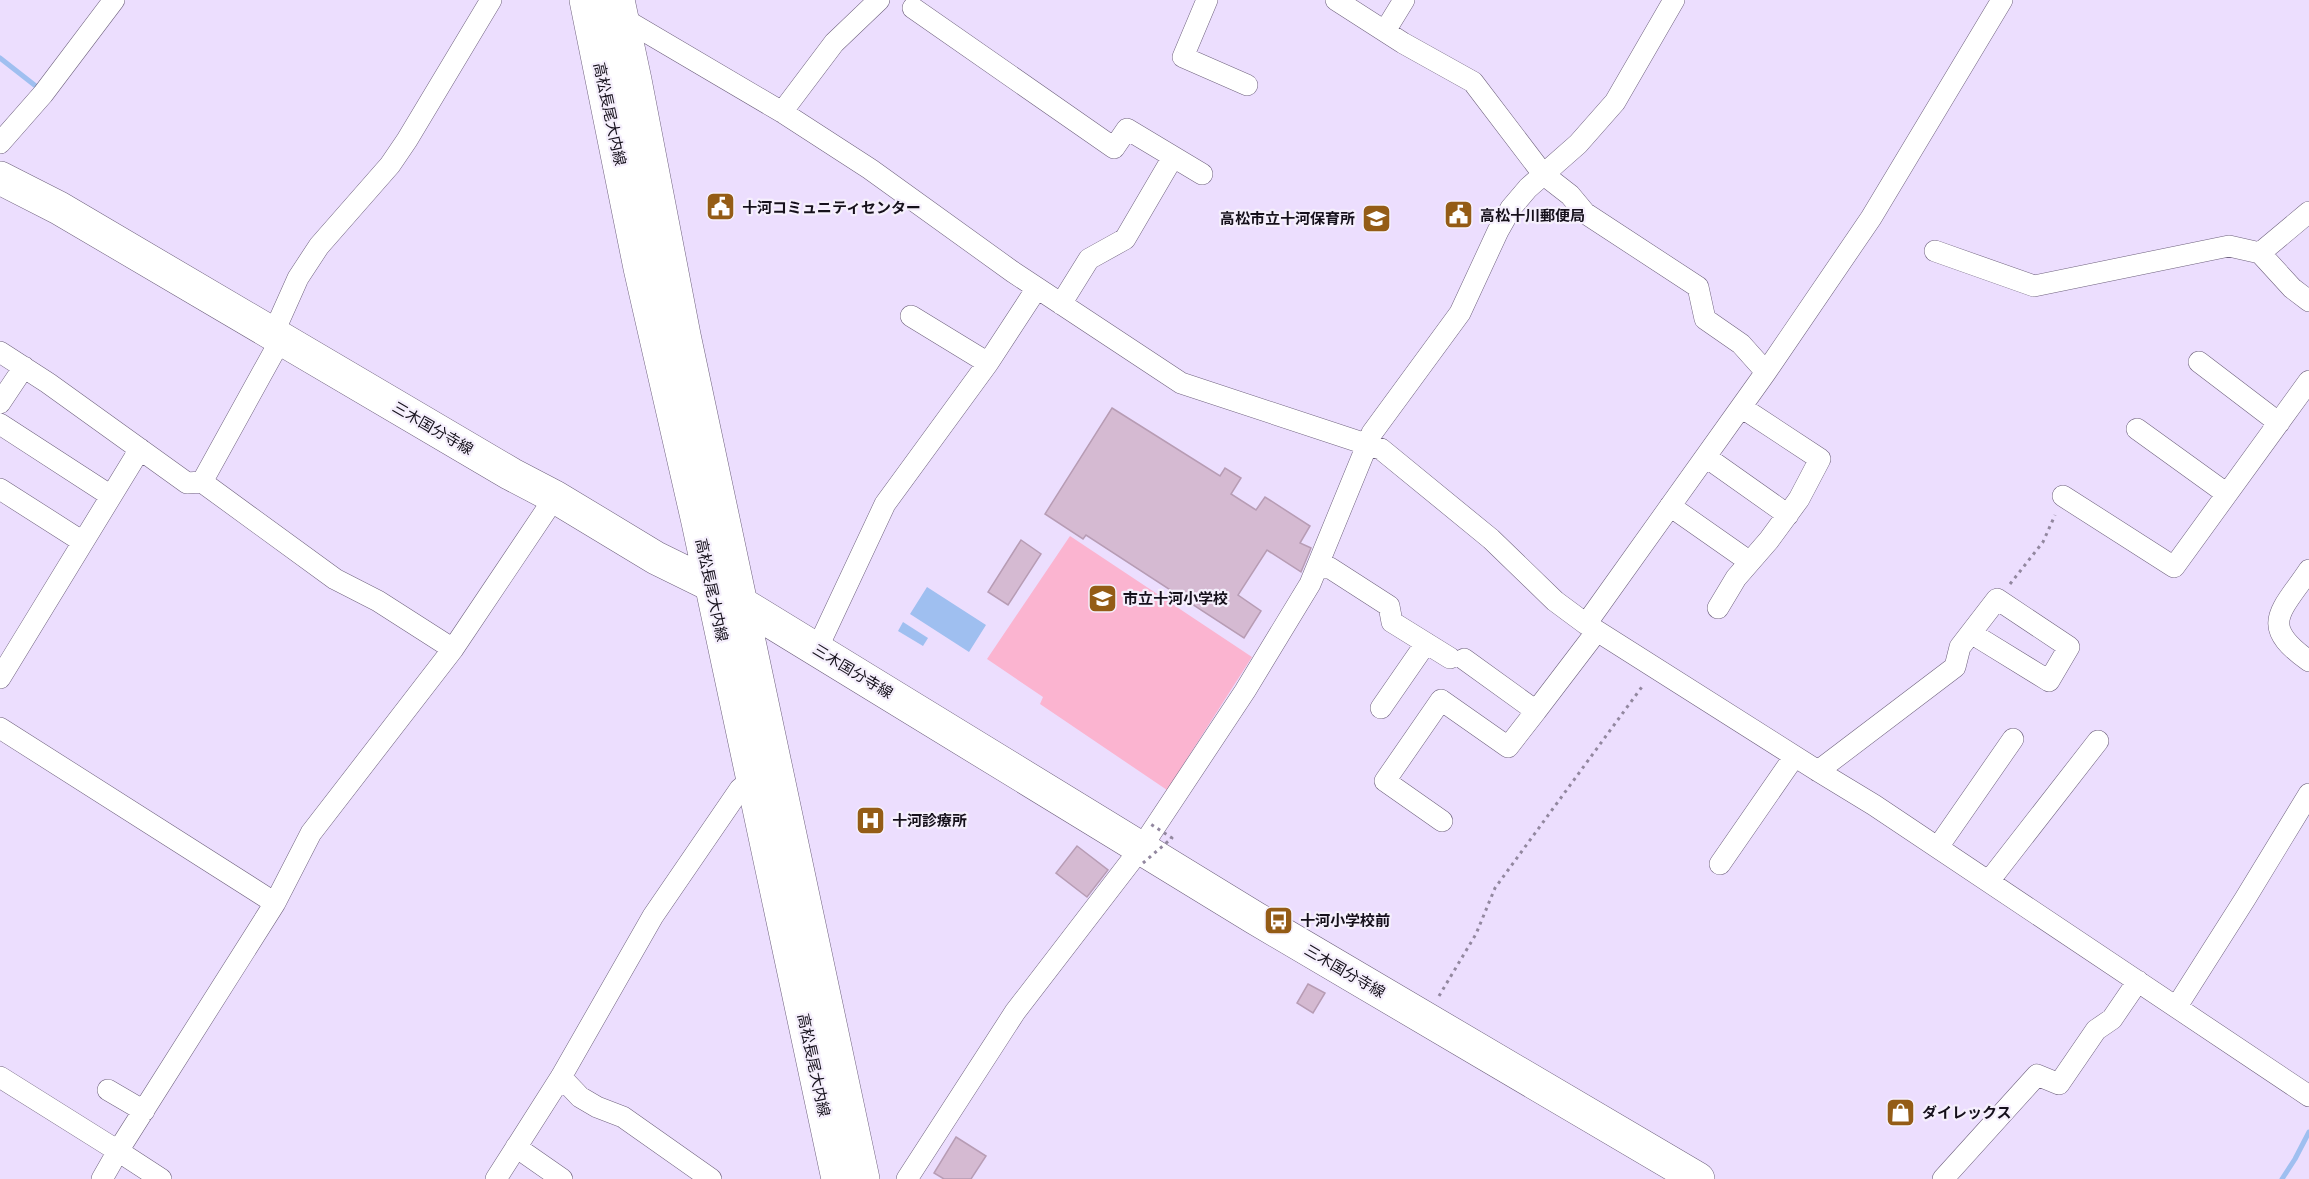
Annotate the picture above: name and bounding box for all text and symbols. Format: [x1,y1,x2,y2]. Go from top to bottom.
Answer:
street label: 高松長尾大内線 [590,61,630,167]
public building icon: 十河コミュニティセンター [705,191,737,223]
place label: 十河コミュニティセンター [742,198,921,217]
public building icon: 高松十川郵便局 [1443,199,1475,231]
school or university icon: 高松市立十河保育所 [1360,202,1392,234]
place label: 高松十川郵便局 [1480,206,1585,225]
place label: 高松市立十河保育所 [1220,209,1355,228]
street label: 三木国分寺線 [389,397,477,459]
street label: 高松長尾大内線 [692,537,732,643]
school or university icon: 市立十河小学校 [1086,582,1118,614]
place label: 市立十河小学校 [1123,589,1228,608]
street label: 三木国分寺線 [810,640,896,702]
hospital icon: 十河診療所 [855,804,887,836]
place label: 十河診療所 [892,811,967,830]
bus stop icon: 十河小学校前 [1263,904,1295,936]
place label: 十河小学校前 [1300,911,1390,930]
street label: 三木国分寺線 [1301,940,1389,1002]
street label: 高松長尾大内線 [794,1012,834,1118]
shop icon: ダイレックス [1885,1096,1917,1128]
place label: ダイレックス [1922,1103,2012,1122]

